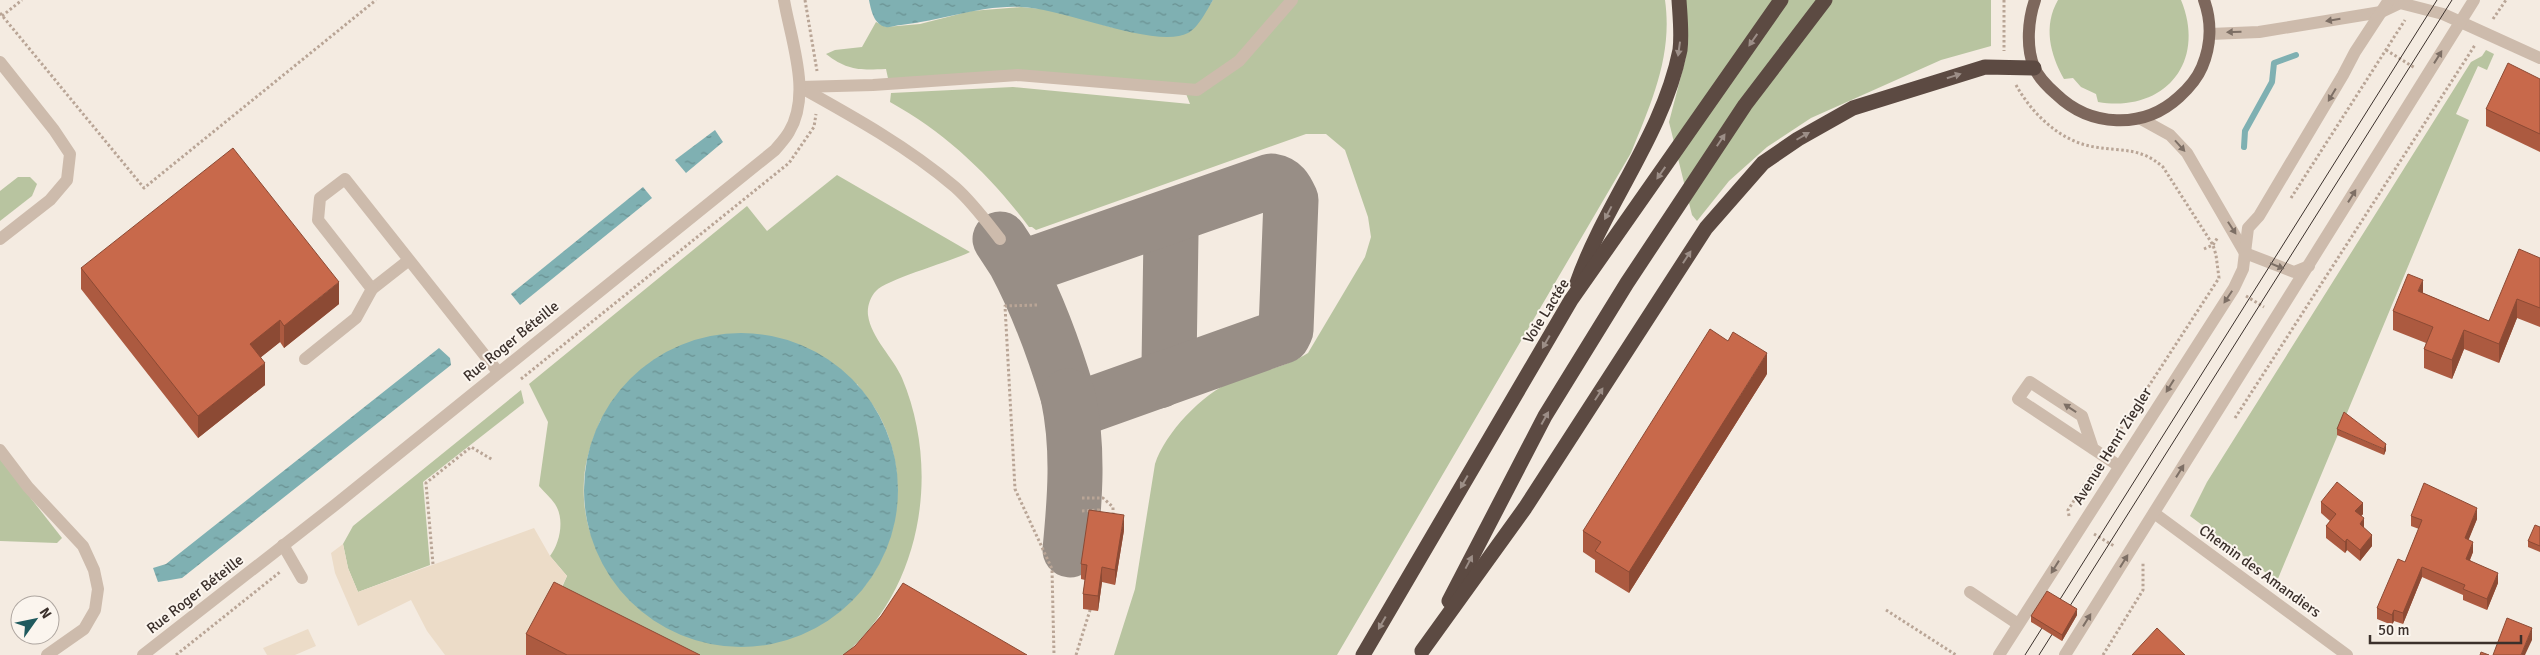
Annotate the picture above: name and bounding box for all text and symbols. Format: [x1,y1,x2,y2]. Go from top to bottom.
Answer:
one-way arrow [2325,16,2341,24]
one-way arrow [2226,29,2242,37]
one-way arrow [1748,33,1758,47]
one-way arrow [1674,41,1682,57]
one-way arrow [2433,50,2443,64]
one-way arrow [1946,71,1961,79]
one-way arrow [2327,88,2336,101]
one-way arrow [1796,132,1811,140]
one-way arrow [1717,133,1726,147]
one-way arrow [2175,140,2186,153]
one-way arrow [1656,167,1666,180]
one-way arrow [2348,189,2357,203]
one-way arrow [1604,206,1613,220]
one-way arrow [2227,221,2237,234]
one-way arrow [1682,250,1691,264]
one-way arrow [2270,262,2284,270]
street label: Voie Lactée [1519,275,1573,347]
one-way arrow [2223,291,2233,304]
street label: Rue Roger Béteille [460,297,562,385]
one-way arrow [1542,336,1551,349]
one-way arrow [2165,379,2175,392]
street label: Avenue Henri Ziegler [2069,384,2155,508]
one-way arrow [1594,387,1603,400]
one-way arrow [2064,404,2077,413]
one-way arrow [1540,411,1549,424]
one-way arrow [2175,465,2184,478]
one-way arrow [1460,476,1469,489]
street label: Chemin des Amandiers [2196,521,2325,621]
street label: Rue Roger Béteille [143,551,247,637]
one-way arrow [1465,554,1473,569]
one-way arrow [2119,555,2128,568]
one-way arrow [2050,560,2059,573]
north arrow [10,595,60,645]
text: N [36,604,55,622]
scale bar [2370,612,2521,644]
one-way arrow [2082,613,2092,626]
one-way arrow [1378,616,1387,629]
text: 50 m [2378,621,2409,639]

